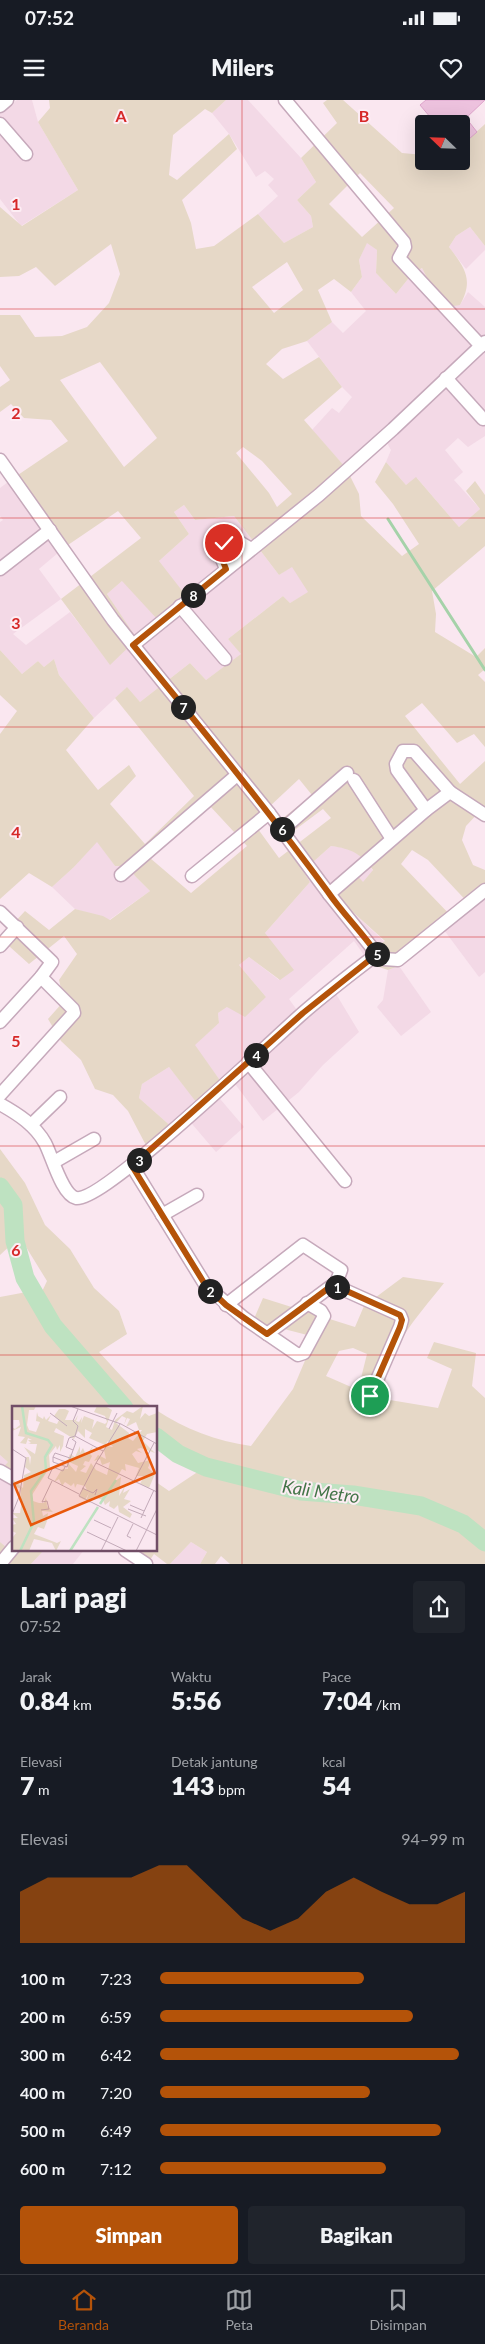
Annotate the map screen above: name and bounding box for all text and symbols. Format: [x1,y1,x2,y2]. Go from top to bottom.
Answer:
text: 07:52 [25,6,74,29]
icon: menu [20,54,48,82]
text: Milers [211,54,274,81]
icon: heart [437,54,465,82]
text: A [114,106,127,125]
text: B [359,106,369,125]
north arrow [415,115,470,170]
map controls [415,115,470,170]
text: 1 [11,194,21,213]
text: 2 [11,403,21,422]
pin [203,522,245,564]
icon: check [210,529,238,557]
pin: 8 [180,582,206,608]
text: 8 [189,587,198,604]
text: 3 [11,613,21,632]
pin: 7 [170,694,196,720]
text: 7 [179,699,188,716]
pin: 6 [270,816,294,842]
text: 6 [278,821,287,838]
text: 4 [11,822,21,841]
pin: 5 [364,942,390,966]
text: 5 [373,946,382,963]
text: 5 [11,1031,21,1050]
pin: 4 [244,1042,268,1068]
text: 4 [252,1047,261,1064]
pin: 3 [126,1148,152,1172]
text: 3 [135,1152,144,1169]
text: 6 [11,1240,21,1259]
pin: 1 [324,1274,350,1300]
pin: 2 [198,1278,222,1304]
text: 1 [333,1279,342,1296]
text: 2 [206,1283,215,1300]
pin [349,1375,391,1417]
icon: arrive [356,1382,384,1410]
inset map [12,1406,158,1552]
water label: Kali Metro [281,1475,361,1507]
text: Lari pagi [20,1580,127,1614]
button: share [413,1581,465,1633]
text: 07:52 [20,1616,61,1635]
text: Jarak [20,1668,52,1685]
text: Waktu [171,1668,212,1685]
text: Pace [322,1668,351,1685]
text: 0.84 [20,1685,69,1715]
text: 5:56 [171,1685,221,1715]
text: 7:04 [322,1685,372,1715]
text: km [69,1696,92,1713]
text: /km [372,1696,401,1713]
text: Elevasi [20,1753,62,1770]
text: Detak jantung [171,1753,258,1770]
text: kcal [322,1753,346,1770]
text: 7 [20,1770,35,1800]
text: 143 [171,1770,215,1800]
text: 54 [322,1770,351,1800]
text: m [35,1781,50,1798]
text: bpm [215,1781,245,1798]
text: Elevasi [20,1829,68,1848]
text: 94–99 m [401,1829,465,1848]
text: 100 m [20,1969,65,1988]
text: 7:23 [100,1969,132,1988]
text: 200 m [20,2007,65,2026]
text: 6:59 [100,2007,132,2026]
text: 300 m [20,2045,65,2064]
text: 6:42 [100,2045,132,2064]
text: 400 m [20,2083,65,2102]
text: 7:20 [100,2083,132,2102]
text: 500 m [20,2121,65,2140]
text: 6:49 [100,2121,132,2140]
text: 600 m [20,2159,65,2178]
text: 7:12 [100,2159,132,2178]
button: Simpan [20,2206,238,2264]
button: Bagikan [248,2206,465,2264]
tab: Beranda [58,2286,109,2333]
tab: Peta [225,2286,253,2333]
tab: Disimpan [369,2286,427,2333]

